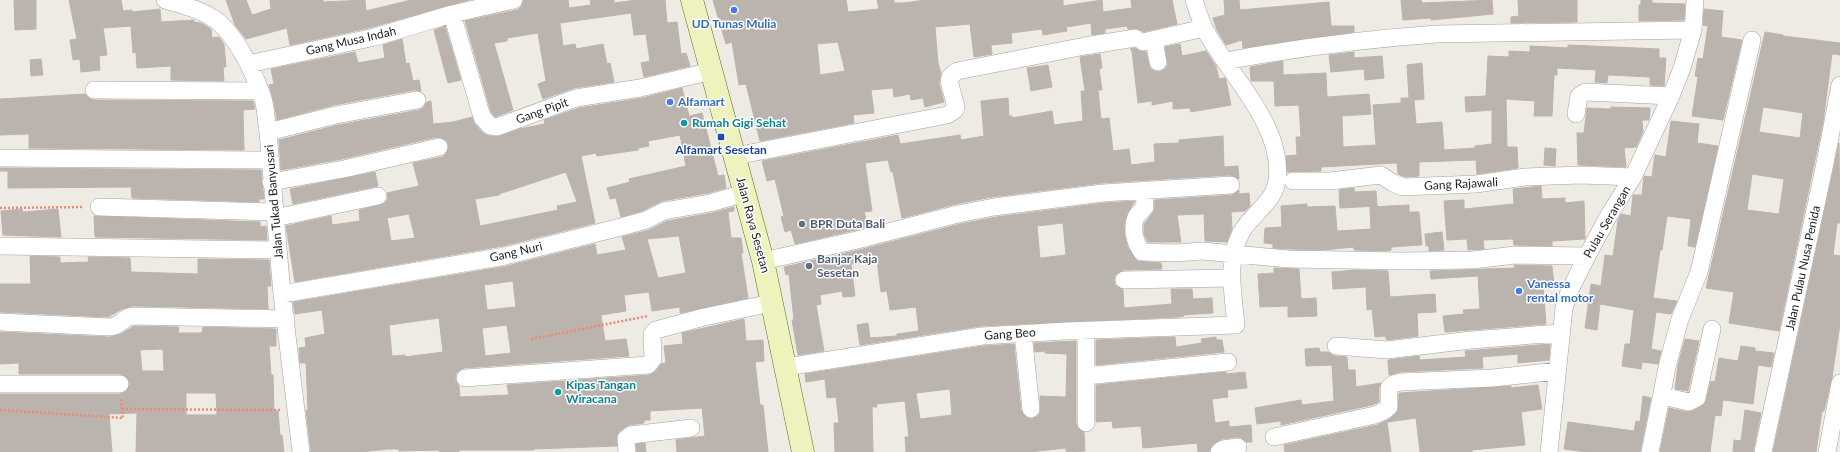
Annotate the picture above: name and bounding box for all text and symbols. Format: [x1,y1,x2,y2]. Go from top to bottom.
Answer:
marker: UD Tunas Mulia [729,5,739,15]
place label: UD Tunas Mulia [692,16,776,31]
street label: Gang Musa Indah [304,23,397,58]
street label: Gang Pipit [514,94,571,127]
place label: Alfamart [677,94,725,109]
marker: Alfamart [665,97,675,107]
place label: Rumah Gigi Sehat [692,115,787,130]
marker: Rumah Gigi Sehat [679,118,689,128]
marker: Alfamart Sesetan [716,132,726,142]
place label: Alfamart Sesetan [674,142,767,157]
street label: Jalan Tukad Banyusari [261,144,286,260]
street label: Gang Rajawali [1424,174,1498,193]
street label: Jalan Raya Sesetan [733,175,774,275]
street label: Pulau Serangan [1580,183,1633,261]
street label: Jalan Pulau Nusa Penida [1782,204,1823,332]
place label: BPR Duta Bali [810,216,885,231]
marker: BPR Duta Bali [797,219,807,229]
street label: Gang Nuri [488,238,544,265]
place label: Banjar Kaja Sesetan [817,251,877,280]
marker: Banjar Kaja Sesetan [804,261,814,271]
place label: Vanessa rental motor [1526,276,1594,305]
marker: Vanessa rental motor [1514,286,1524,296]
street label: Gang Beo [984,324,1036,343]
place label: Kipas Tangan Wiracana [566,377,636,406]
marker: Kipas Tangan Wiracana [553,387,563,397]

